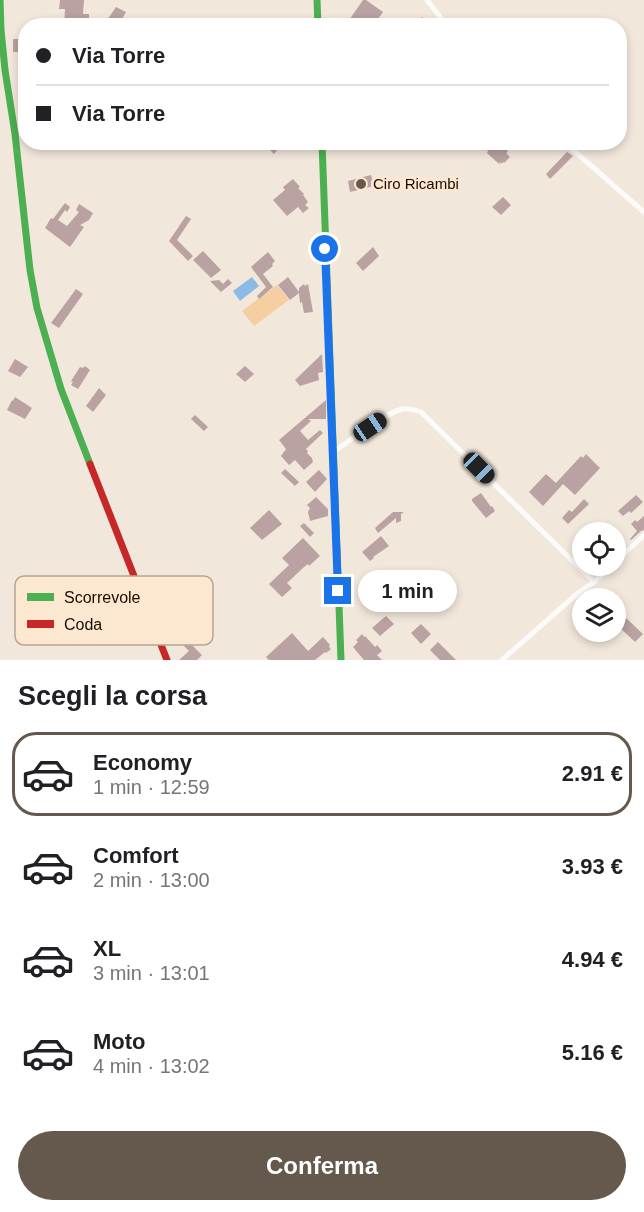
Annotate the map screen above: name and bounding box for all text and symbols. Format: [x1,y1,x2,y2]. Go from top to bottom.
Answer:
text: Via Torre [72,43,165,68]
text: Via Torre [72,101,165,126]
place label: Ciro Ricambi [373,175,459,192]
marker: Ciro Ricambi [354,177,368,191]
route start [311,235,338,262]
car [350,409,390,445]
car [460,449,498,487]
map controls [572,522,626,642]
button: locate [572,522,626,576]
callout: 1 min [359,570,458,612]
legend [15,576,213,645]
route end [324,577,351,604]
text: 1 min [381,580,434,602]
button: layers [572,588,626,642]
text: Scorrevole [64,589,141,606]
text: Coda [64,616,102,633]
text: Scegli la corsa [18,681,207,711]
icon: car [21,747,75,801]
text: Economy [93,750,192,775]
text: 2.91 € [562,761,623,786]
text: 1 min · 12:59 [93,776,210,798]
icon: car [21,840,75,894]
text: Comfort [93,843,179,868]
text: 3.93 € [562,854,623,879]
text: 2 min · 13:00 [93,869,210,891]
icon: car [21,933,75,987]
text: XL [93,936,121,961]
text: 4.94 € [562,947,623,972]
text: 3 min · 13:01 [93,962,210,984]
icon: car [21,1026,75,1080]
text: Moto [93,1029,146,1054]
text: 5.16 € [562,1040,623,1065]
text: 4 min · 13:02 [93,1055,210,1077]
button: Conferma [18,1131,626,1200]

